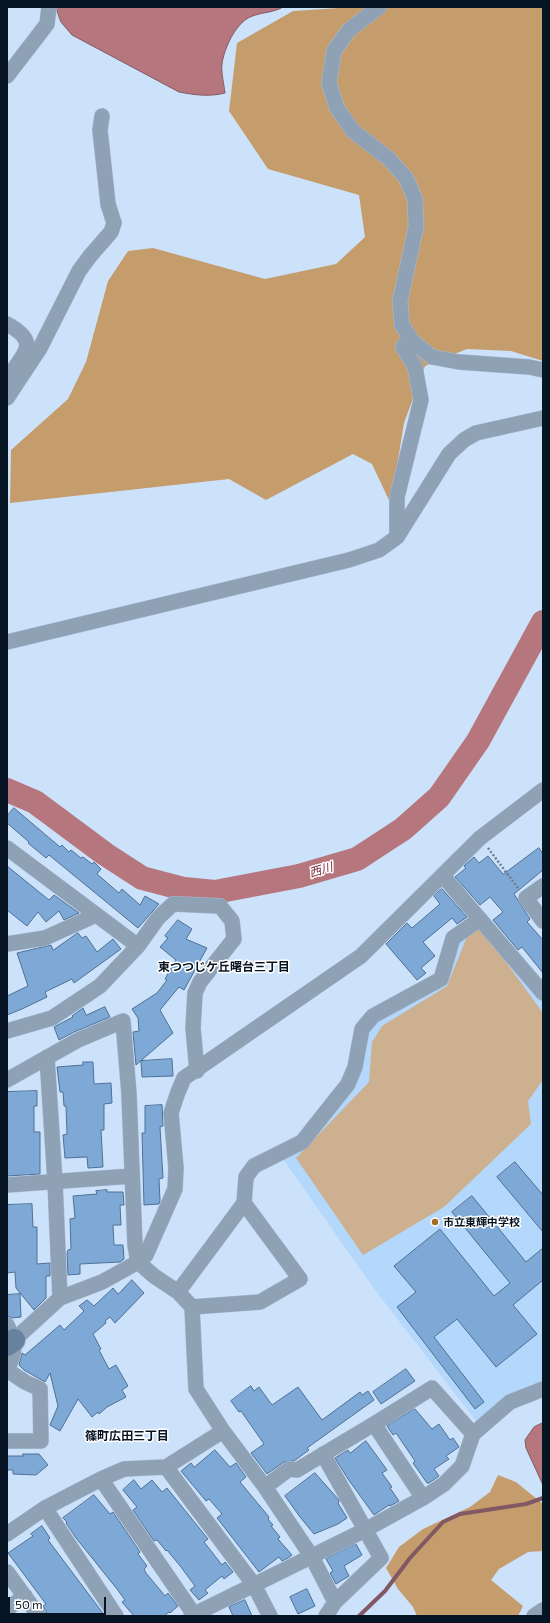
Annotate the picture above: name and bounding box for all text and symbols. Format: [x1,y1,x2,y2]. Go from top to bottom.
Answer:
water label: 西川 [307,860,335,880]
district label: 東つつじケ丘曙台三丁目 [158,960,290,974]
place label: 市立東輝中学校 [443,1215,520,1229]
marker: 市立東輝中学校 [430,1217,440,1227]
district label: 篠町広田三丁目 [85,1429,169,1443]
scale bar [10,1589,108,1615]
text: 50 m [15,1597,43,1611]

